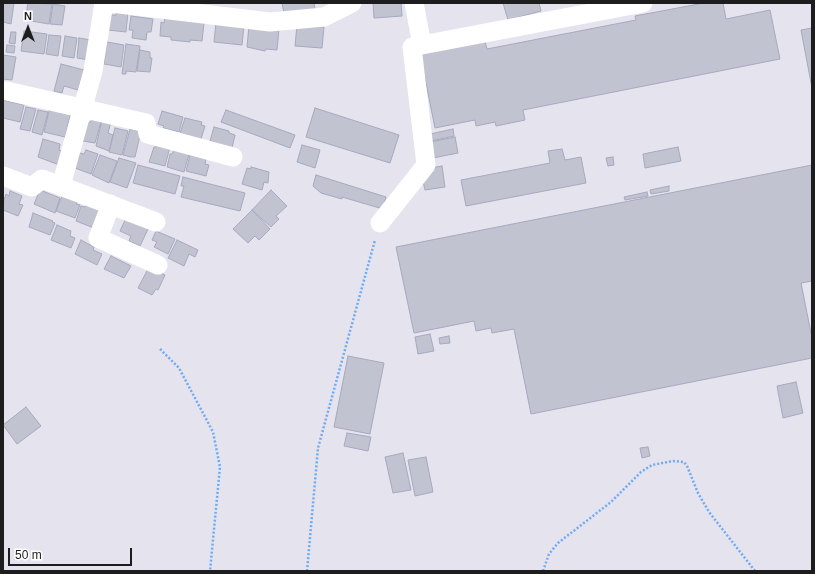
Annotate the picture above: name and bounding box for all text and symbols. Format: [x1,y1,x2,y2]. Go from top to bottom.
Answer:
north arrow [8,8,48,48]
text: N [24,10,32,22]
scale bar [10,540,134,566]
text: 50 m [15,548,42,562]

